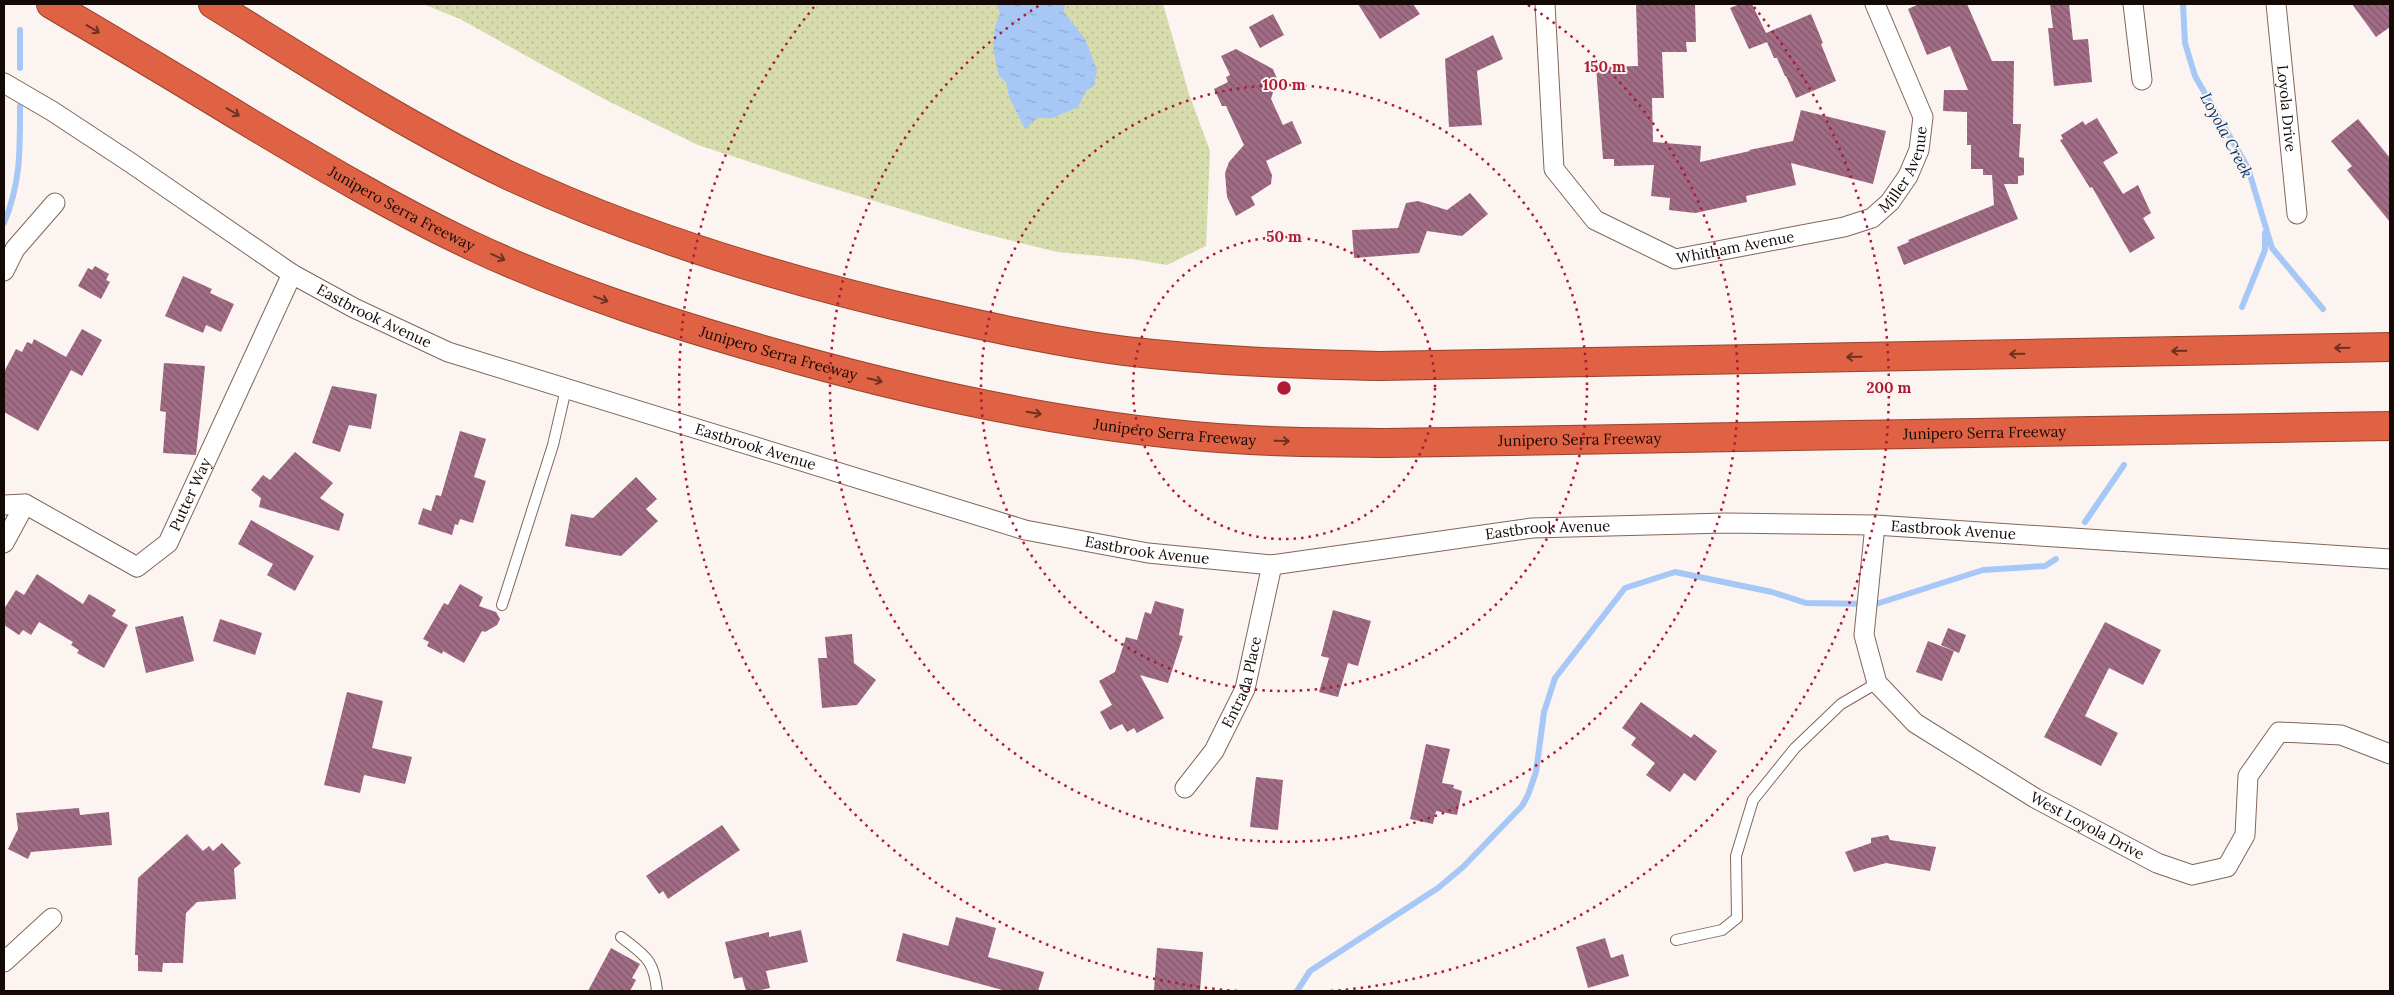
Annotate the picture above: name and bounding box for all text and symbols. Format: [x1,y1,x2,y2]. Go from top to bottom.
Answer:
one-way arrow [86,24,100,34]
text: 150 m [1584,57,1626,76]
street label: Loyola Drive [2273,64,2301,153]
text: 100 m [1263,75,1306,94]
water label: Loyola Creek [2196,89,2258,181]
one-way arrow [225,108,239,118]
street label: Miller Avenue [1874,125,1931,217]
street label: Junipero Serra Freeway [324,161,478,255]
text: 50 m [1266,227,1302,246]
street label: Whitham Avenue [1675,227,1796,268]
one-way arrow [490,252,505,262]
street label: Eastbrook Avenue [314,279,435,352]
one-way arrow [593,295,609,304]
street label: Junipero Serra Freeway [696,321,860,384]
one-way arrow [2334,343,2350,353]
one-way arrow [2171,347,2187,356]
one-way arrow [2009,350,2025,359]
one-way arrow [1846,353,1862,362]
one-way arrow [866,376,882,385]
text: 200 m [1867,378,1912,397]
centre of rings [1275,379,1293,397]
one-way arrow [1025,408,1041,418]
street label: Junipero Serra Freeway [1092,414,1257,449]
street label: Eastbrook Avenue [693,419,818,474]
street label: Junipero Serra Freeway [1902,421,2066,443]
street label: Junipero Serra Freeway [1497,428,1661,450]
one-way arrow [1273,436,1289,446]
street label: Putter Way [165,455,215,534]
street label: Eastbrook Avenue [1484,516,1611,544]
street label: Eastbrook Avenue [1890,516,2017,543]
street label: Eastbrook Avenue [1084,531,1210,568]
street label: Entrada Place [1217,634,1265,731]
street label: West Loyola Drive [2027,787,2148,863]

